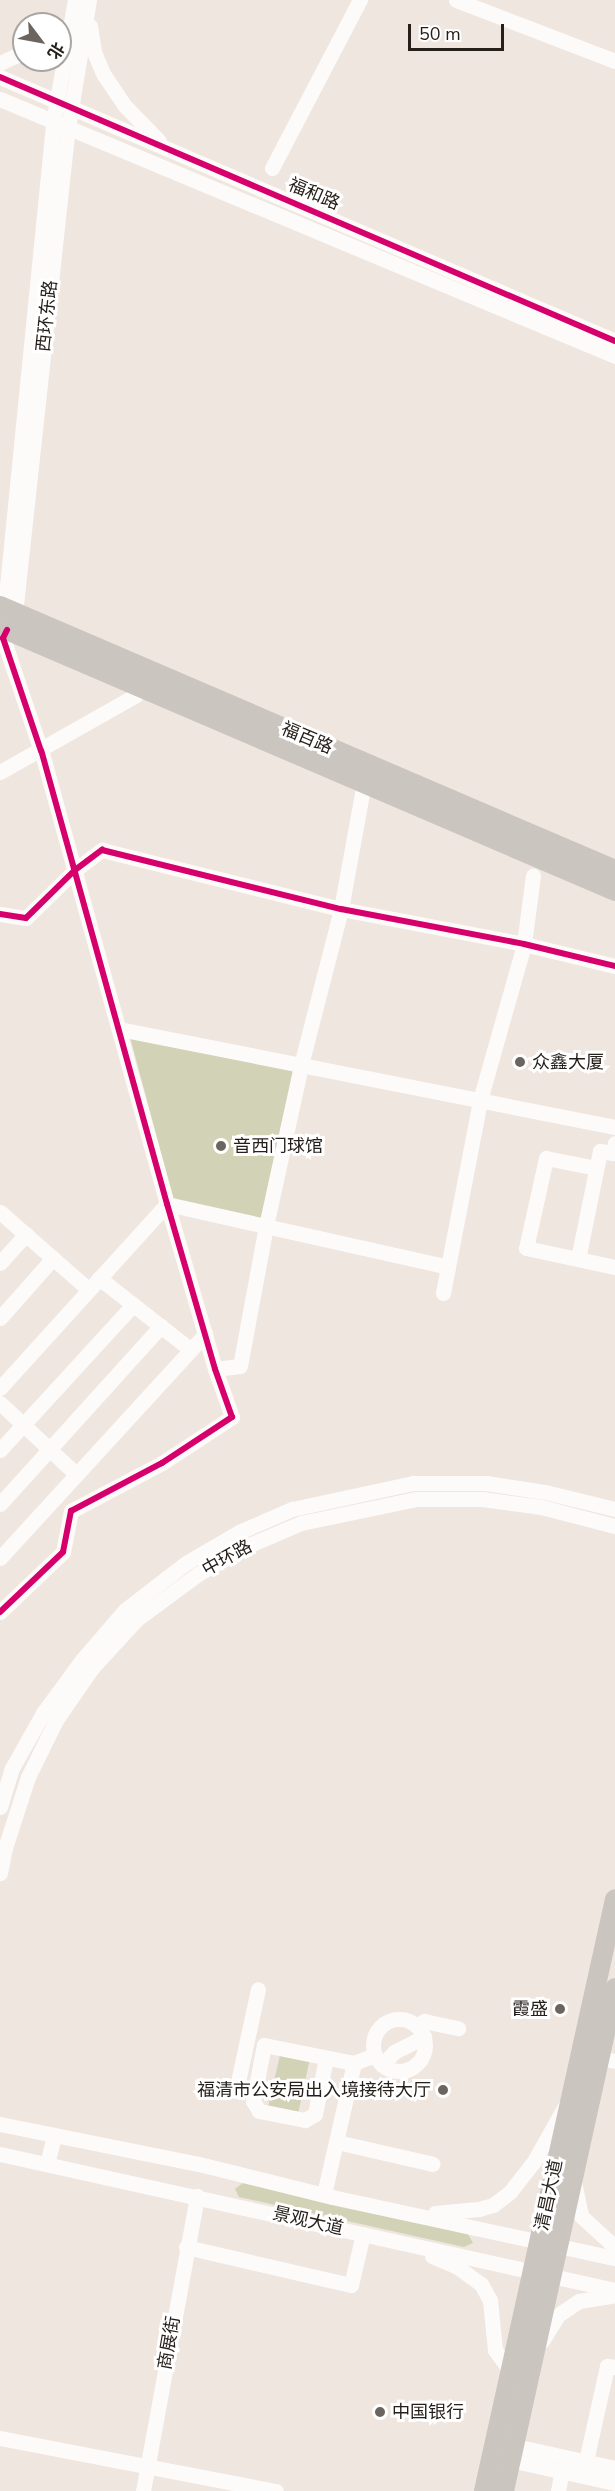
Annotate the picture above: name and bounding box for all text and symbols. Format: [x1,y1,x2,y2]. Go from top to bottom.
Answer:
north arrow [12,12,72,72]
scale bar [411,12,507,50]
text: 50 m [419,22,461,46]
text: 北 [42,38,69,63]
street label: 福和路 [285,174,343,214]
street label: 西环东路 [32,279,62,353]
street label: 福百路 [278,718,336,758]
place label: 众鑫大厦 [532,1051,604,1073]
marker: 众鑫大厦 [513,1055,527,1069]
place label: 音西门球馆 [233,1135,323,1157]
marker: 音西门球馆 [214,1139,228,1153]
street label: 中环路 [198,1535,256,1581]
place label: 霞盛 [512,1998,548,2020]
marker: 霞盛 [553,2002,567,2016]
place label: 福清市公安局出入境接待大厅 [197,2079,431,2101]
marker: 福清市公安局出入境接待大厅 [436,2083,450,2097]
street label: 清昌大道 [531,2158,567,2232]
street label: 景观大道 [270,2202,346,2240]
street label: 商展街 [154,2315,184,2371]
place label: 中国银行 [392,2401,464,2423]
marker: 中国银行 [373,2405,387,2419]

